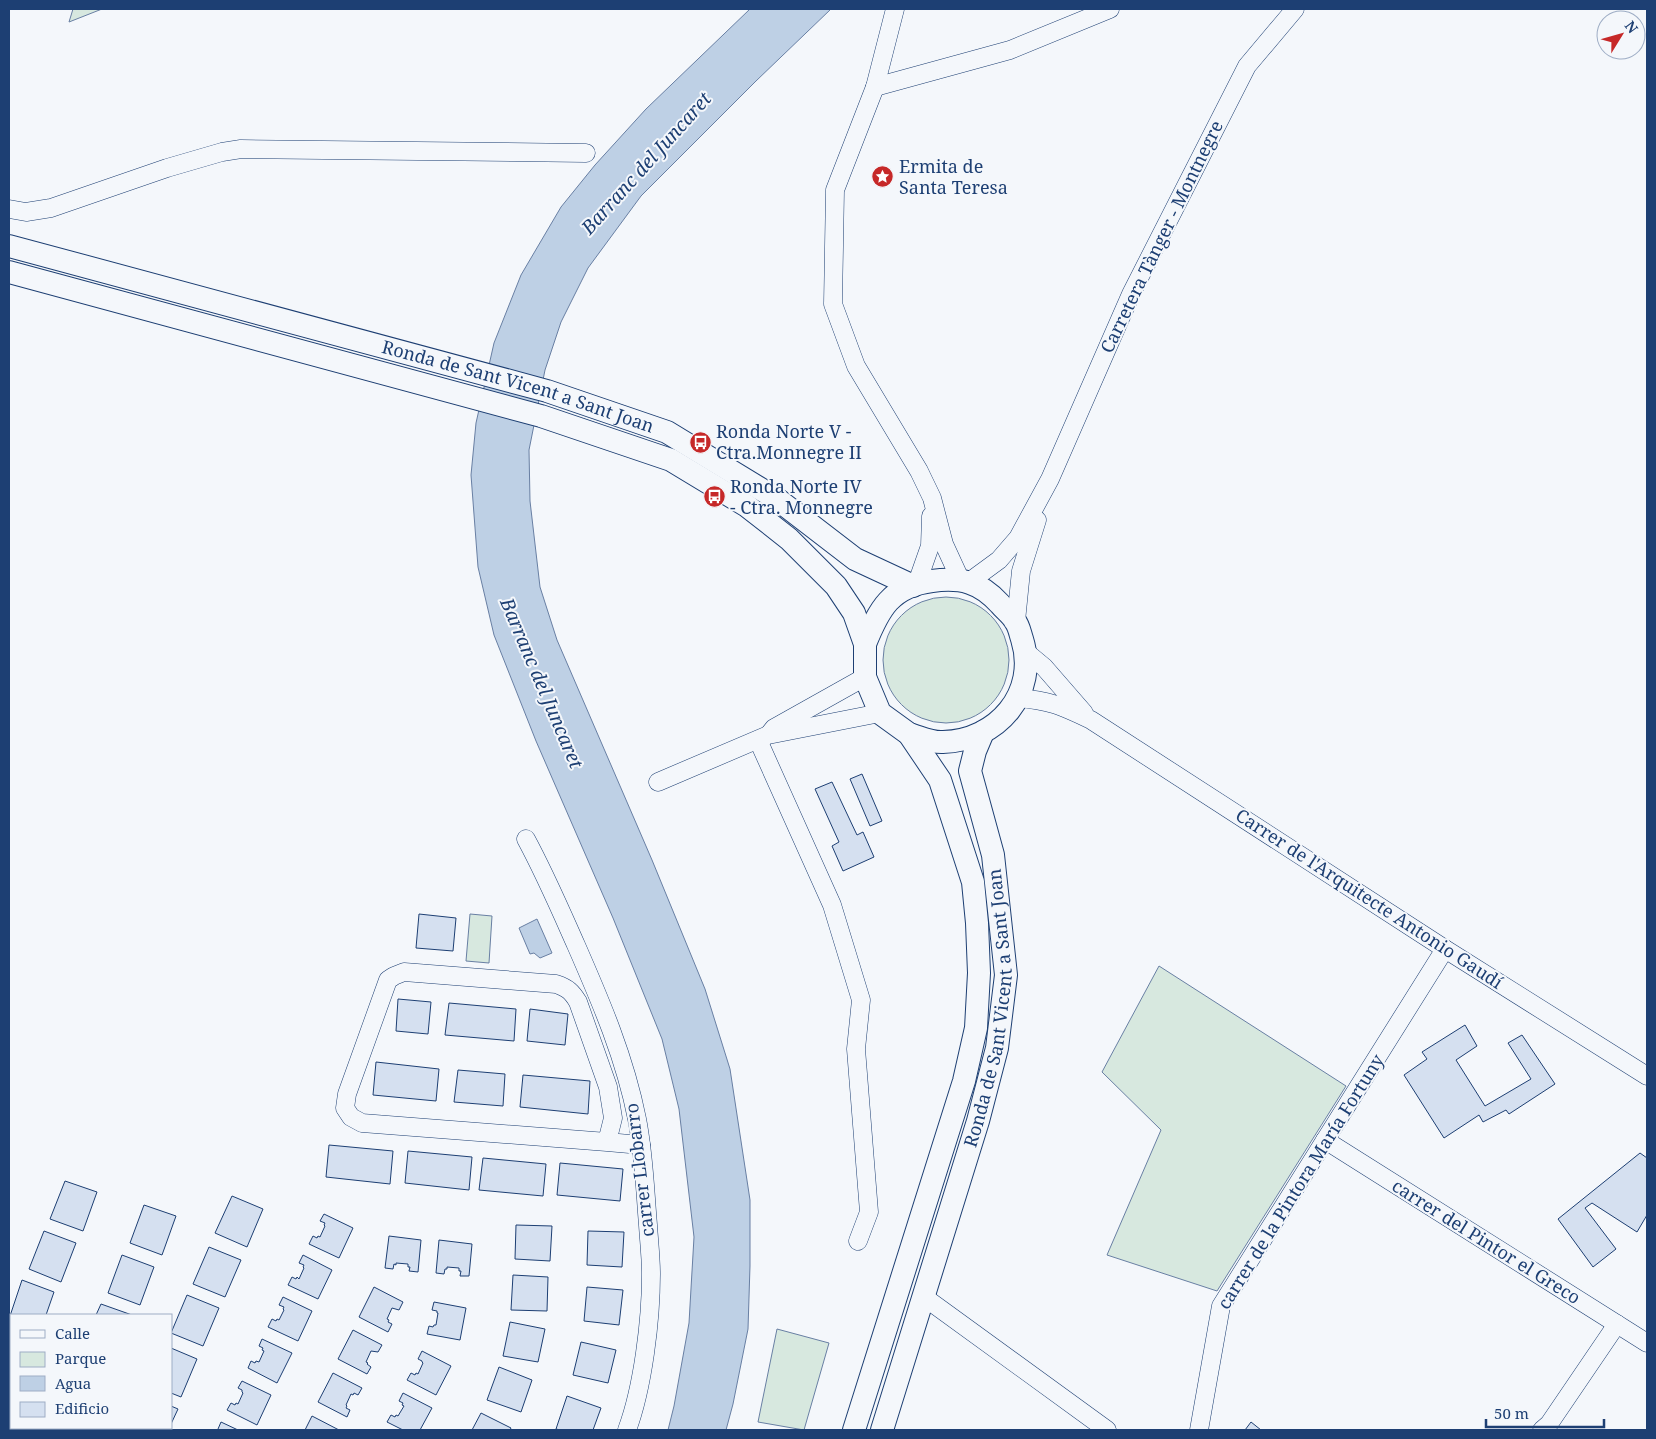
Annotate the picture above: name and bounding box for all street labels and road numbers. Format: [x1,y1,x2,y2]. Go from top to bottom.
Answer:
street label: Carretera Tànger - Montnegre [1094,116,1228,357]
street label: Ronda de Sant Vicent a Sant Joan [379,334,658,438]
street label: Carrer de l'Arquitecte Antonio Gaudí [1231,803,1508,994]
street label: Ronda de Sant Vicent a Sant Joan [958,867,1017,1150]
street label: carrer de la Pintora María Fortuny [1211,1049,1389,1314]
street label: carrer Llobarro [619,1102,659,1238]
street label: carrer del Pintor el Greco [1388,1173,1585,1309]

